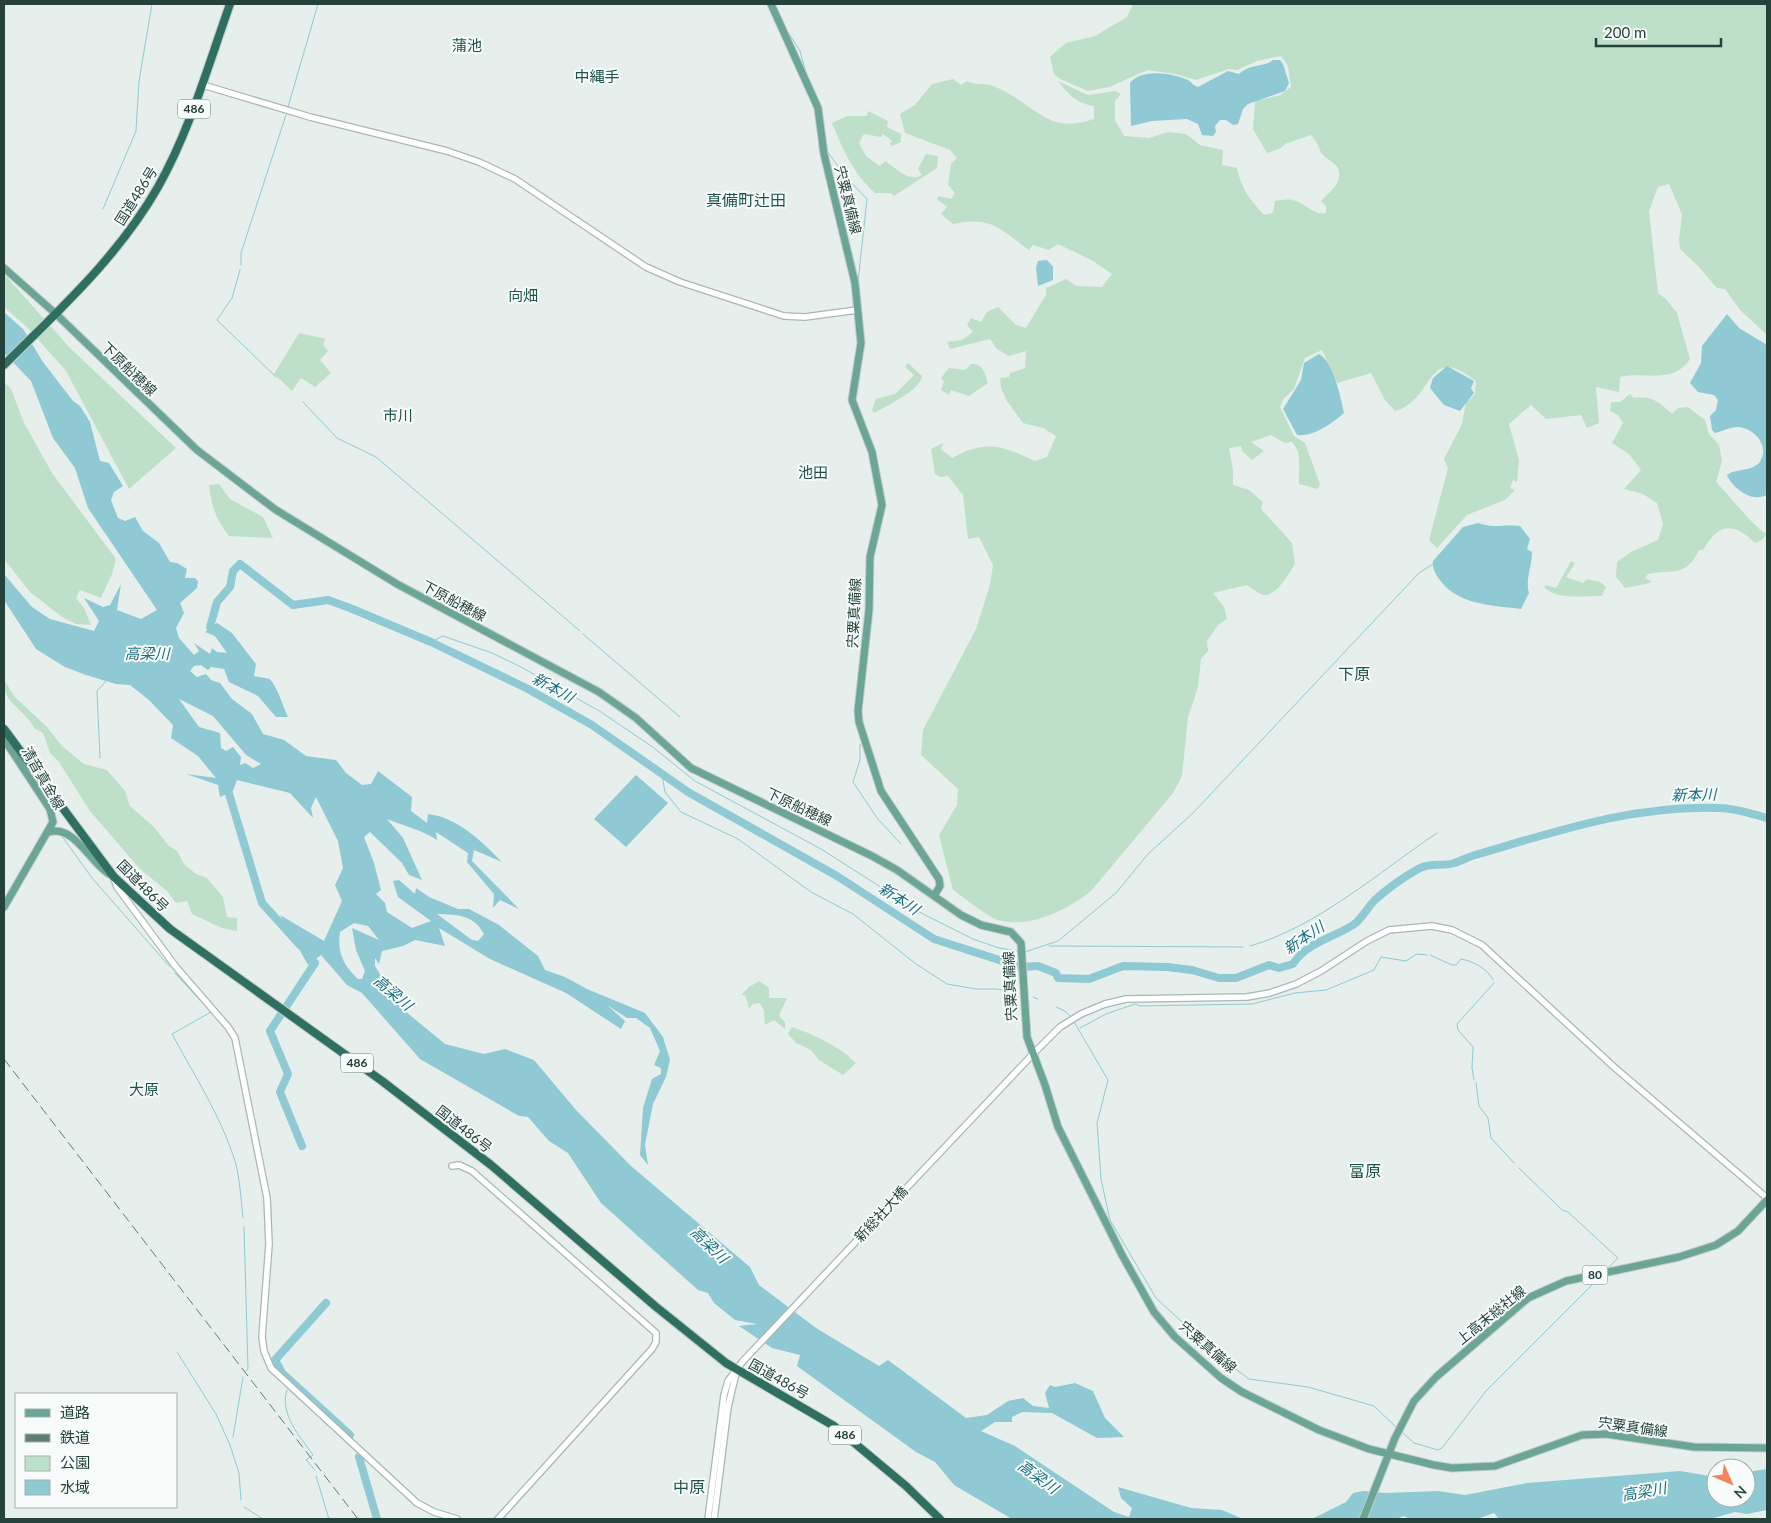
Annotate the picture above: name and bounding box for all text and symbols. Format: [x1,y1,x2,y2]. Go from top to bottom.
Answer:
scale bar [1596,15,1721,47]
text: 200 m [1604,23,1646,41]
district label: 蒲池 [452,36,482,54]
district label: 中縄手 [574,67,620,85]
road number: 486 [178,100,210,118]
street label: 国道486号 [111,163,160,228]
street label: 宍粟真備線 [832,164,865,236]
district label: 真備町辻田 [706,190,786,209]
district label: 向畑 [508,286,538,304]
street label: 下原船穂線 [98,338,160,399]
district label: 市川 [383,406,413,424]
district label: 池田 [798,463,828,481]
street label: 下原船穂線 [419,577,489,624]
street label: 宍粟真備線 [843,578,864,648]
water label: 高梁川 [124,644,171,662]
district label: 下原 [1338,664,1370,683]
water label: 新本川 [529,668,579,707]
street label: 清音真金線 [19,743,68,812]
street label: 下原船穂線 [764,784,835,829]
water label: 新本川 [1671,785,1719,803]
street label: 国道486号 [114,856,173,915]
water label: 新本川 [876,878,925,919]
water label: 新本川 [1280,916,1329,957]
street label: 宍粟真備線 [999,951,1020,1021]
water label: 高梁川 [371,971,418,1015]
road number: 486 [341,1054,373,1072]
district label: 大原 [129,1080,159,1098]
street label: 国道486号 [433,1101,496,1156]
district label: 富原 [1349,1161,1381,1180]
street label: 新総社大橋 [851,1182,911,1245]
water label: 高梁川 [687,1222,734,1268]
road number: 80 [1582,1266,1608,1284]
street label: 上高末総社線 [1453,1282,1529,1348]
street label: 宍粟真備線 [1176,1317,1240,1376]
street label: 国道486号 [746,1355,812,1402]
legend [15,1393,178,1508]
text: 道路 [60,1403,90,1421]
street label: 宍粟真備線 [1597,1413,1669,1440]
road number: 486 [829,1426,861,1444]
text: 鉄道 [60,1428,90,1446]
text: 公園 [60,1453,90,1471]
water label: 高梁川 [1015,1456,1064,1498]
north arrow [1706,1458,1756,1508]
district label: 中原 [673,1477,705,1496]
text: 水域 [60,1478,90,1496]
water label: 高梁川 [1620,1478,1670,1504]
text: N [1731,1483,1750,1502]

